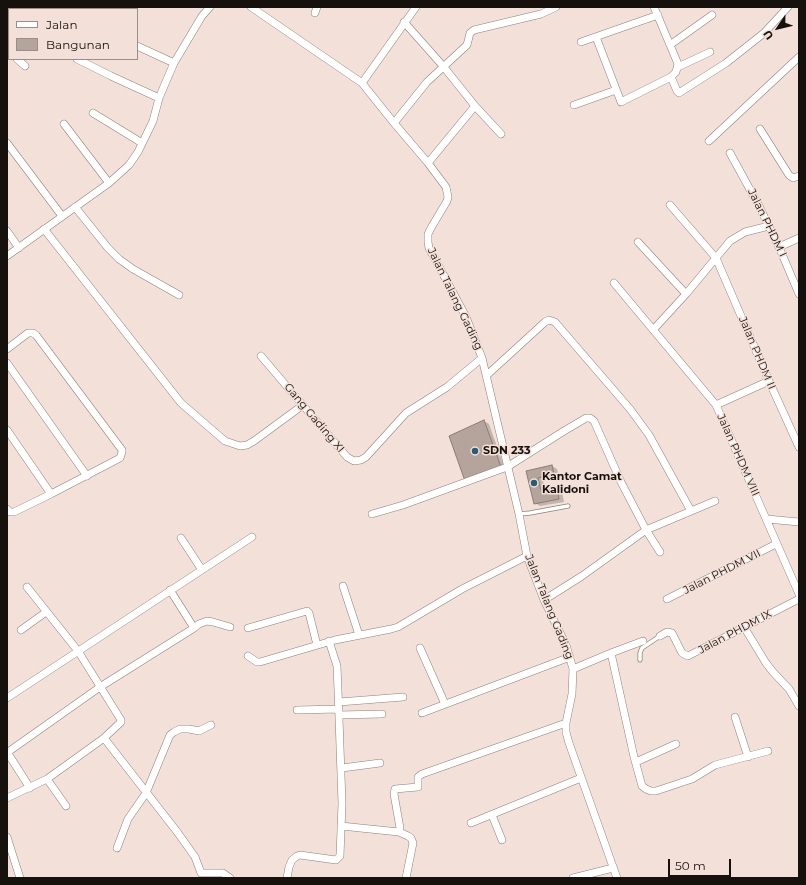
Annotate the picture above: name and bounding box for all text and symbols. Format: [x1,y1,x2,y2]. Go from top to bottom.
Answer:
legend [8,8,138,60]
north arrow [758,8,798,48]
text: Jalan [46,17,78,32]
text: U [760,27,776,42]
text: Bangunan [46,37,110,52]
street label: Jalan PHDM I [745,187,789,259]
street label: Jalan Talang Gading [425,246,485,352]
street label: Jalan PHDM II [736,315,778,391]
street label: Gang Gading XI [281,381,347,455]
street label: Jalan PHDM VIII [714,412,762,498]
place label: SDN 233 [483,444,531,458]
marker: SDN 233 [470,446,480,456]
place label: Kantor Camat Kalidoni [542,470,622,496]
marker: Kantor Camat Kalidoni [529,478,539,488]
street label: Jalan PHDM VII [681,547,763,597]
street label: Jalan Talang Gading [522,553,576,661]
street label: Jalan PHDM IX [696,607,774,657]
scale bar [670,851,733,877]
text: 50 m [675,858,706,873]

